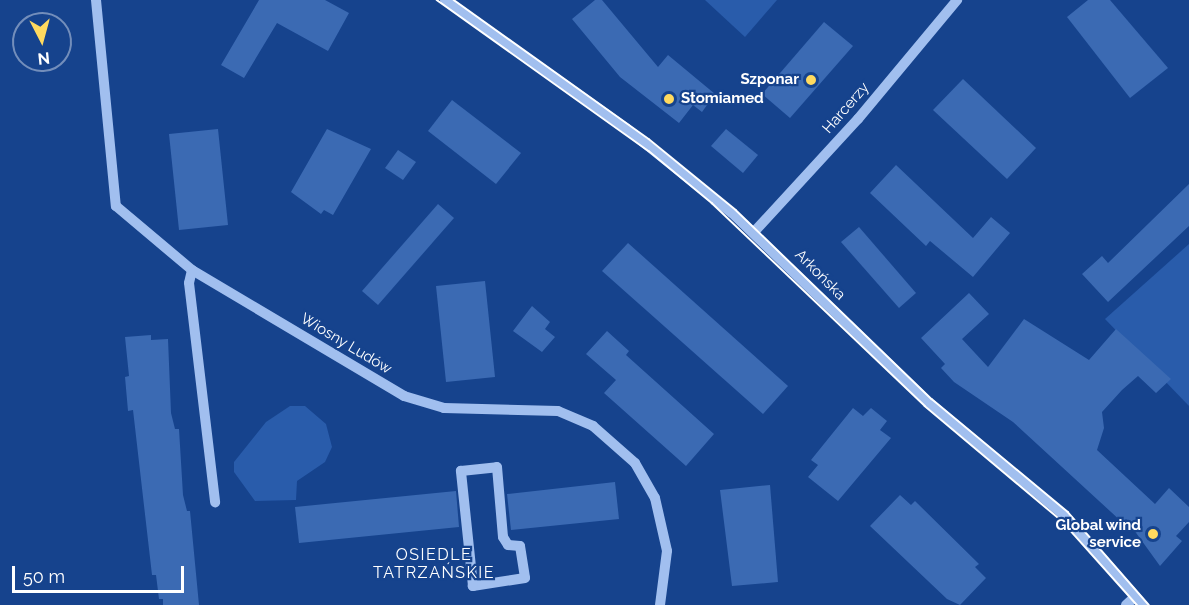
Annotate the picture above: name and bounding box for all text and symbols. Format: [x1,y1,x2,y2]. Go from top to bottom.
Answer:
north arrow [12,12,72,72]
text: N [37,48,51,68]
place label: Szponar [740,71,799,89]
marker: Szponar [804,73,818,87]
street label: Harcerzy [819,79,873,137]
place label: Stomiamed [681,90,764,108]
marker: Stomiamed [662,92,676,106]
street label: Arkońska [791,246,849,304]
street label: Wiosny Ludów [297,310,395,378]
place label: Global wind service [1055,516,1141,551]
marker: Global wind service [1146,527,1160,541]
district label: OSIEDLE TATRZAŃSKIE [373,545,495,583]
scale bar [15,554,188,592]
text: 50 m [23,566,65,587]

